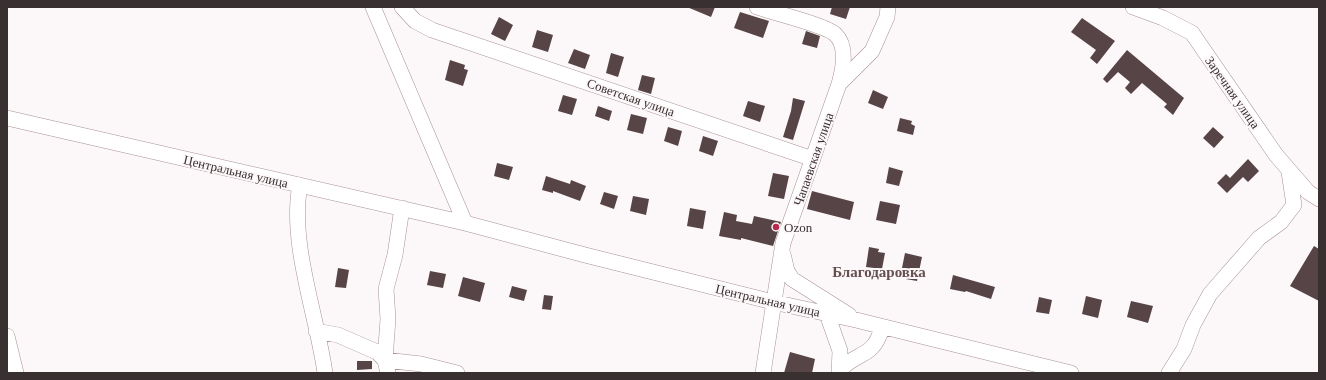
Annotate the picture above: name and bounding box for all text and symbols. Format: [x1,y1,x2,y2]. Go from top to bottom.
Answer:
street label: Заречная улица [1202,53,1263,132]
street label: Советская улица [585,75,677,120]
street label: Чапаевская улица [790,110,837,208]
street label: Центральная улица [182,152,290,191]
place label: Ozon [784,220,813,235]
marker: Ozon [771,222,781,232]
district label: Благодаровка [832,264,926,280]
street label: Центральная улица [714,281,822,320]

